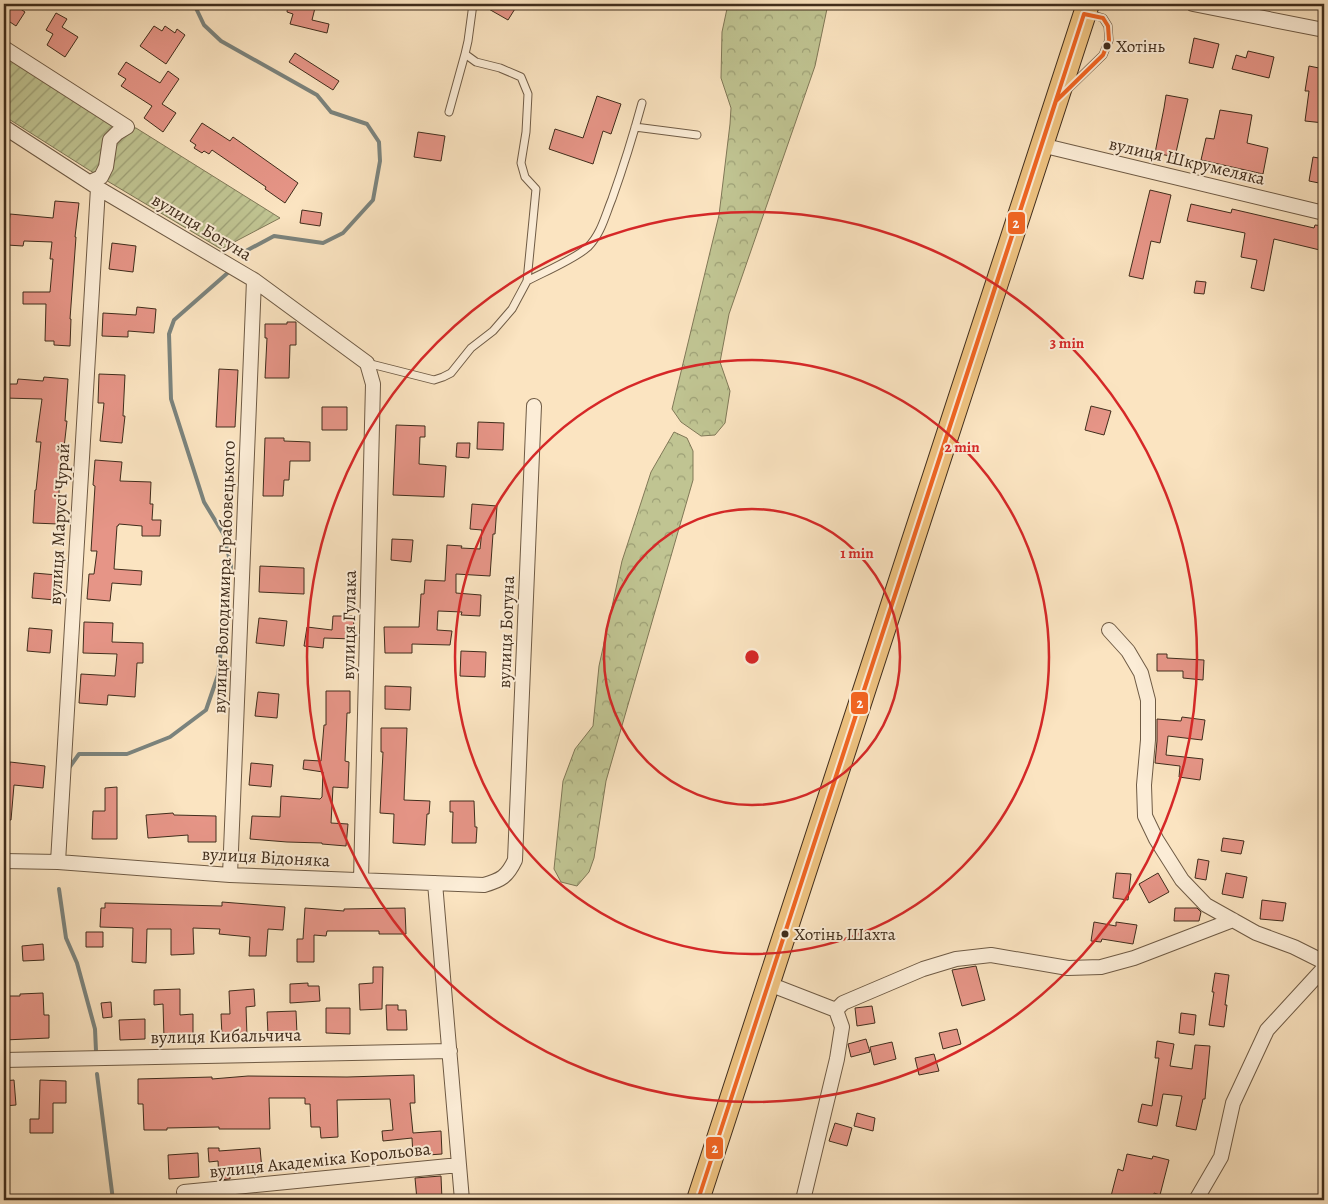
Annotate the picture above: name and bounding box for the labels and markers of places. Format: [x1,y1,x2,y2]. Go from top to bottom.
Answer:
place label: Хотінь [1116,35,1165,58]
marker: Хотінь [1102,41,1112,51]
centre of rings [743,648,761,666]
place label: Хотінь Шахта [794,923,896,946]
marker: Хотінь Шахта [780,929,790,939]

